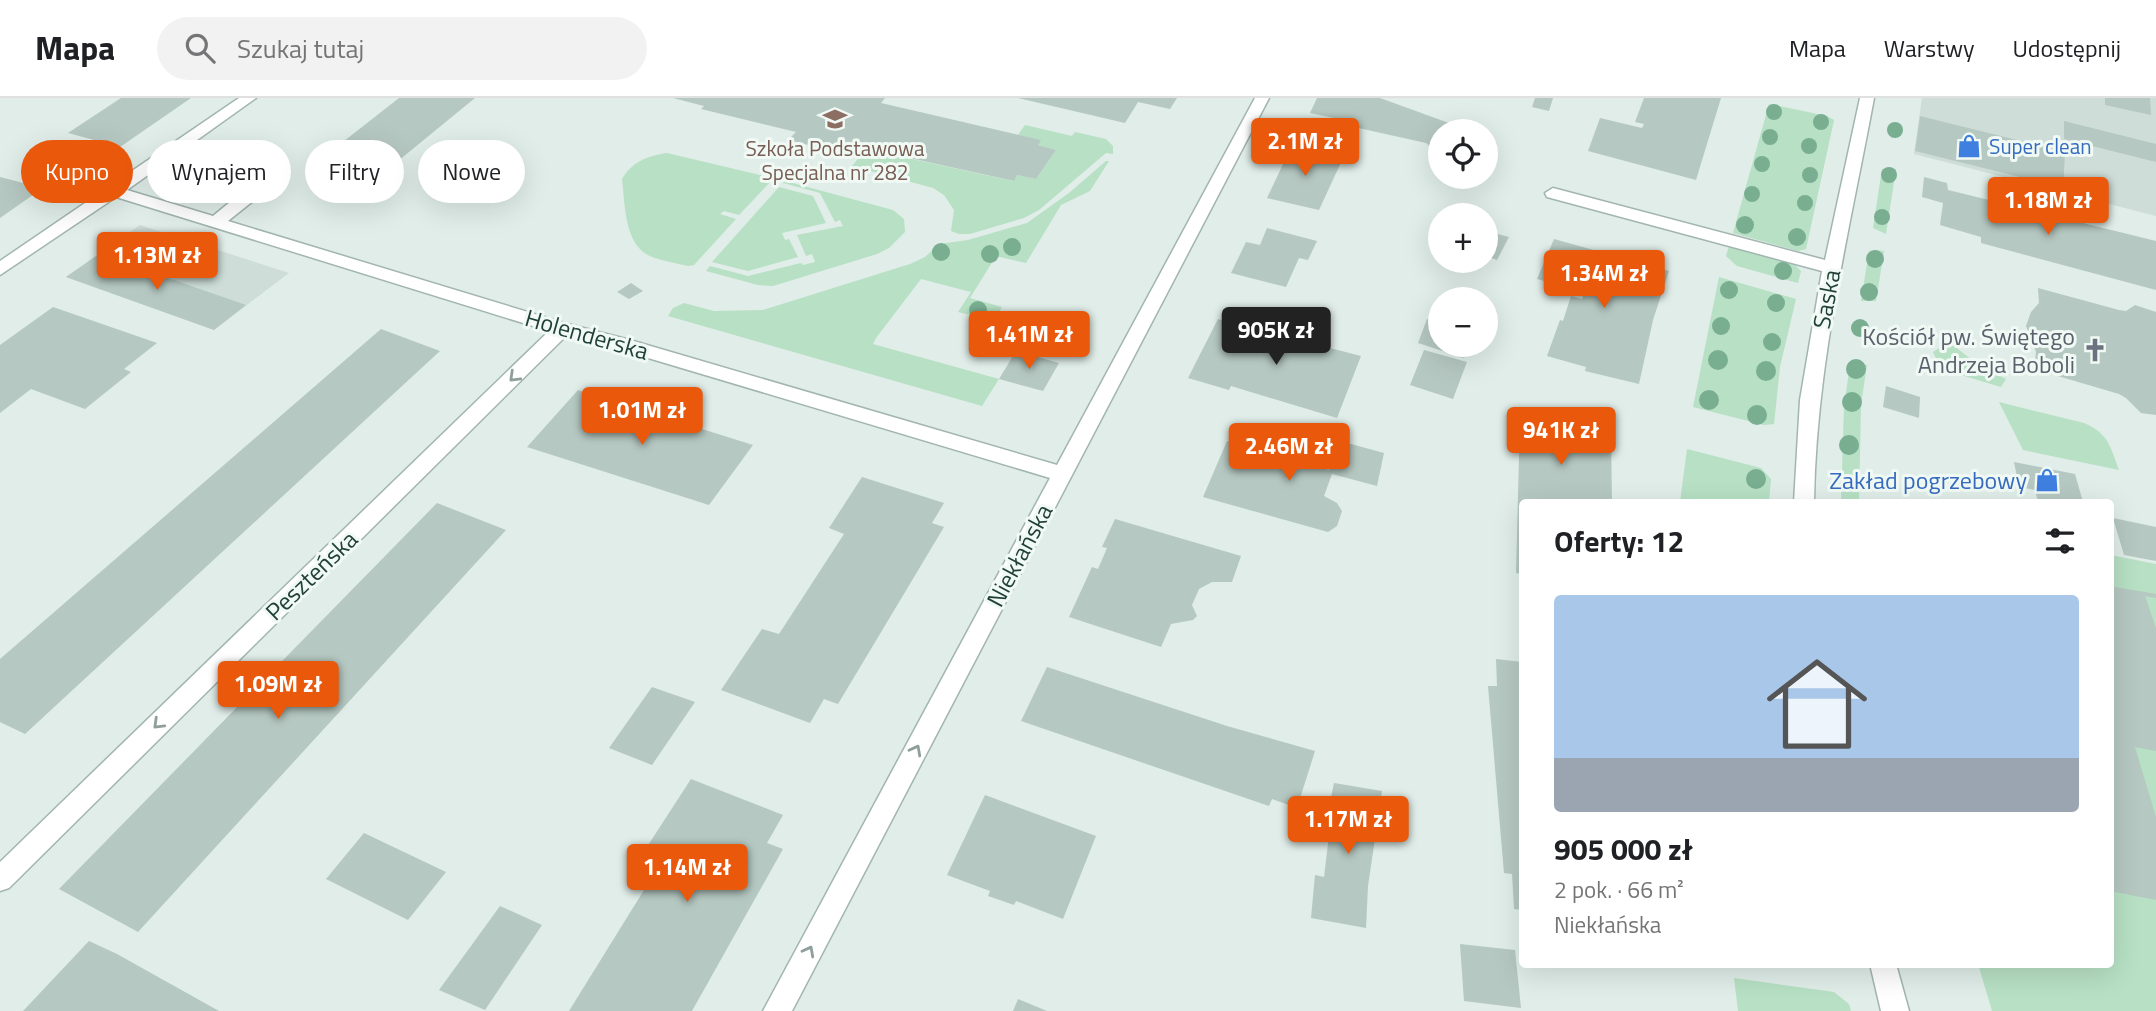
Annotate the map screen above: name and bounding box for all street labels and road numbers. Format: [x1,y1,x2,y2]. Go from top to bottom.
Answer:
street label: Saska [1803,266,1849,332]
street label: Holenderska [521,299,653,369]
street label: Niekłańska [977,497,1061,613]
street label: Peszteńska [257,522,365,628]

